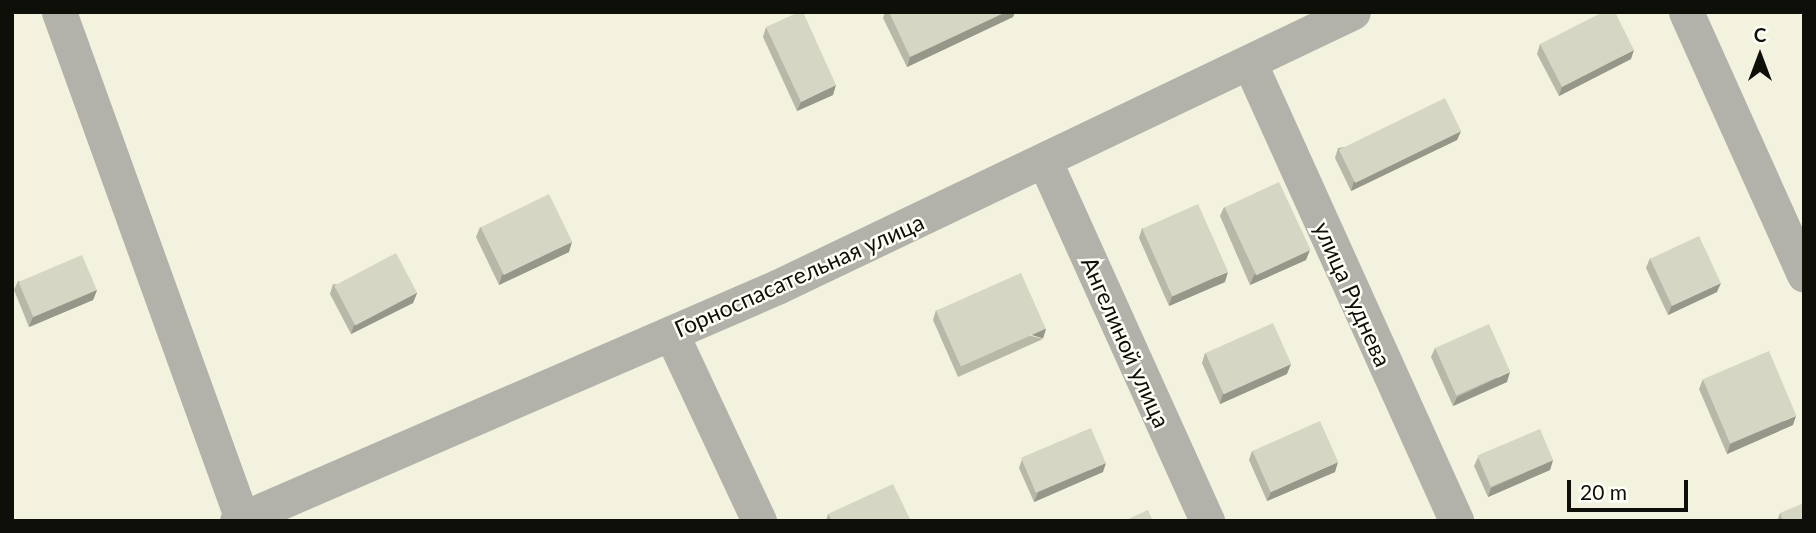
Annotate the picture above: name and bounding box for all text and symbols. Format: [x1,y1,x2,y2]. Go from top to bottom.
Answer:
north arrow [1725,21,1795,91]
text: С [1754,23,1766,46]
street label: Горноспасательная улица [670,207,928,343]
street label: улица Руднева [1309,217,1397,371]
street label: Ангелиной улица [1076,252,1176,432]
scale bar [1571,466,1692,510]
text: 20 m [1580,479,1627,504]

